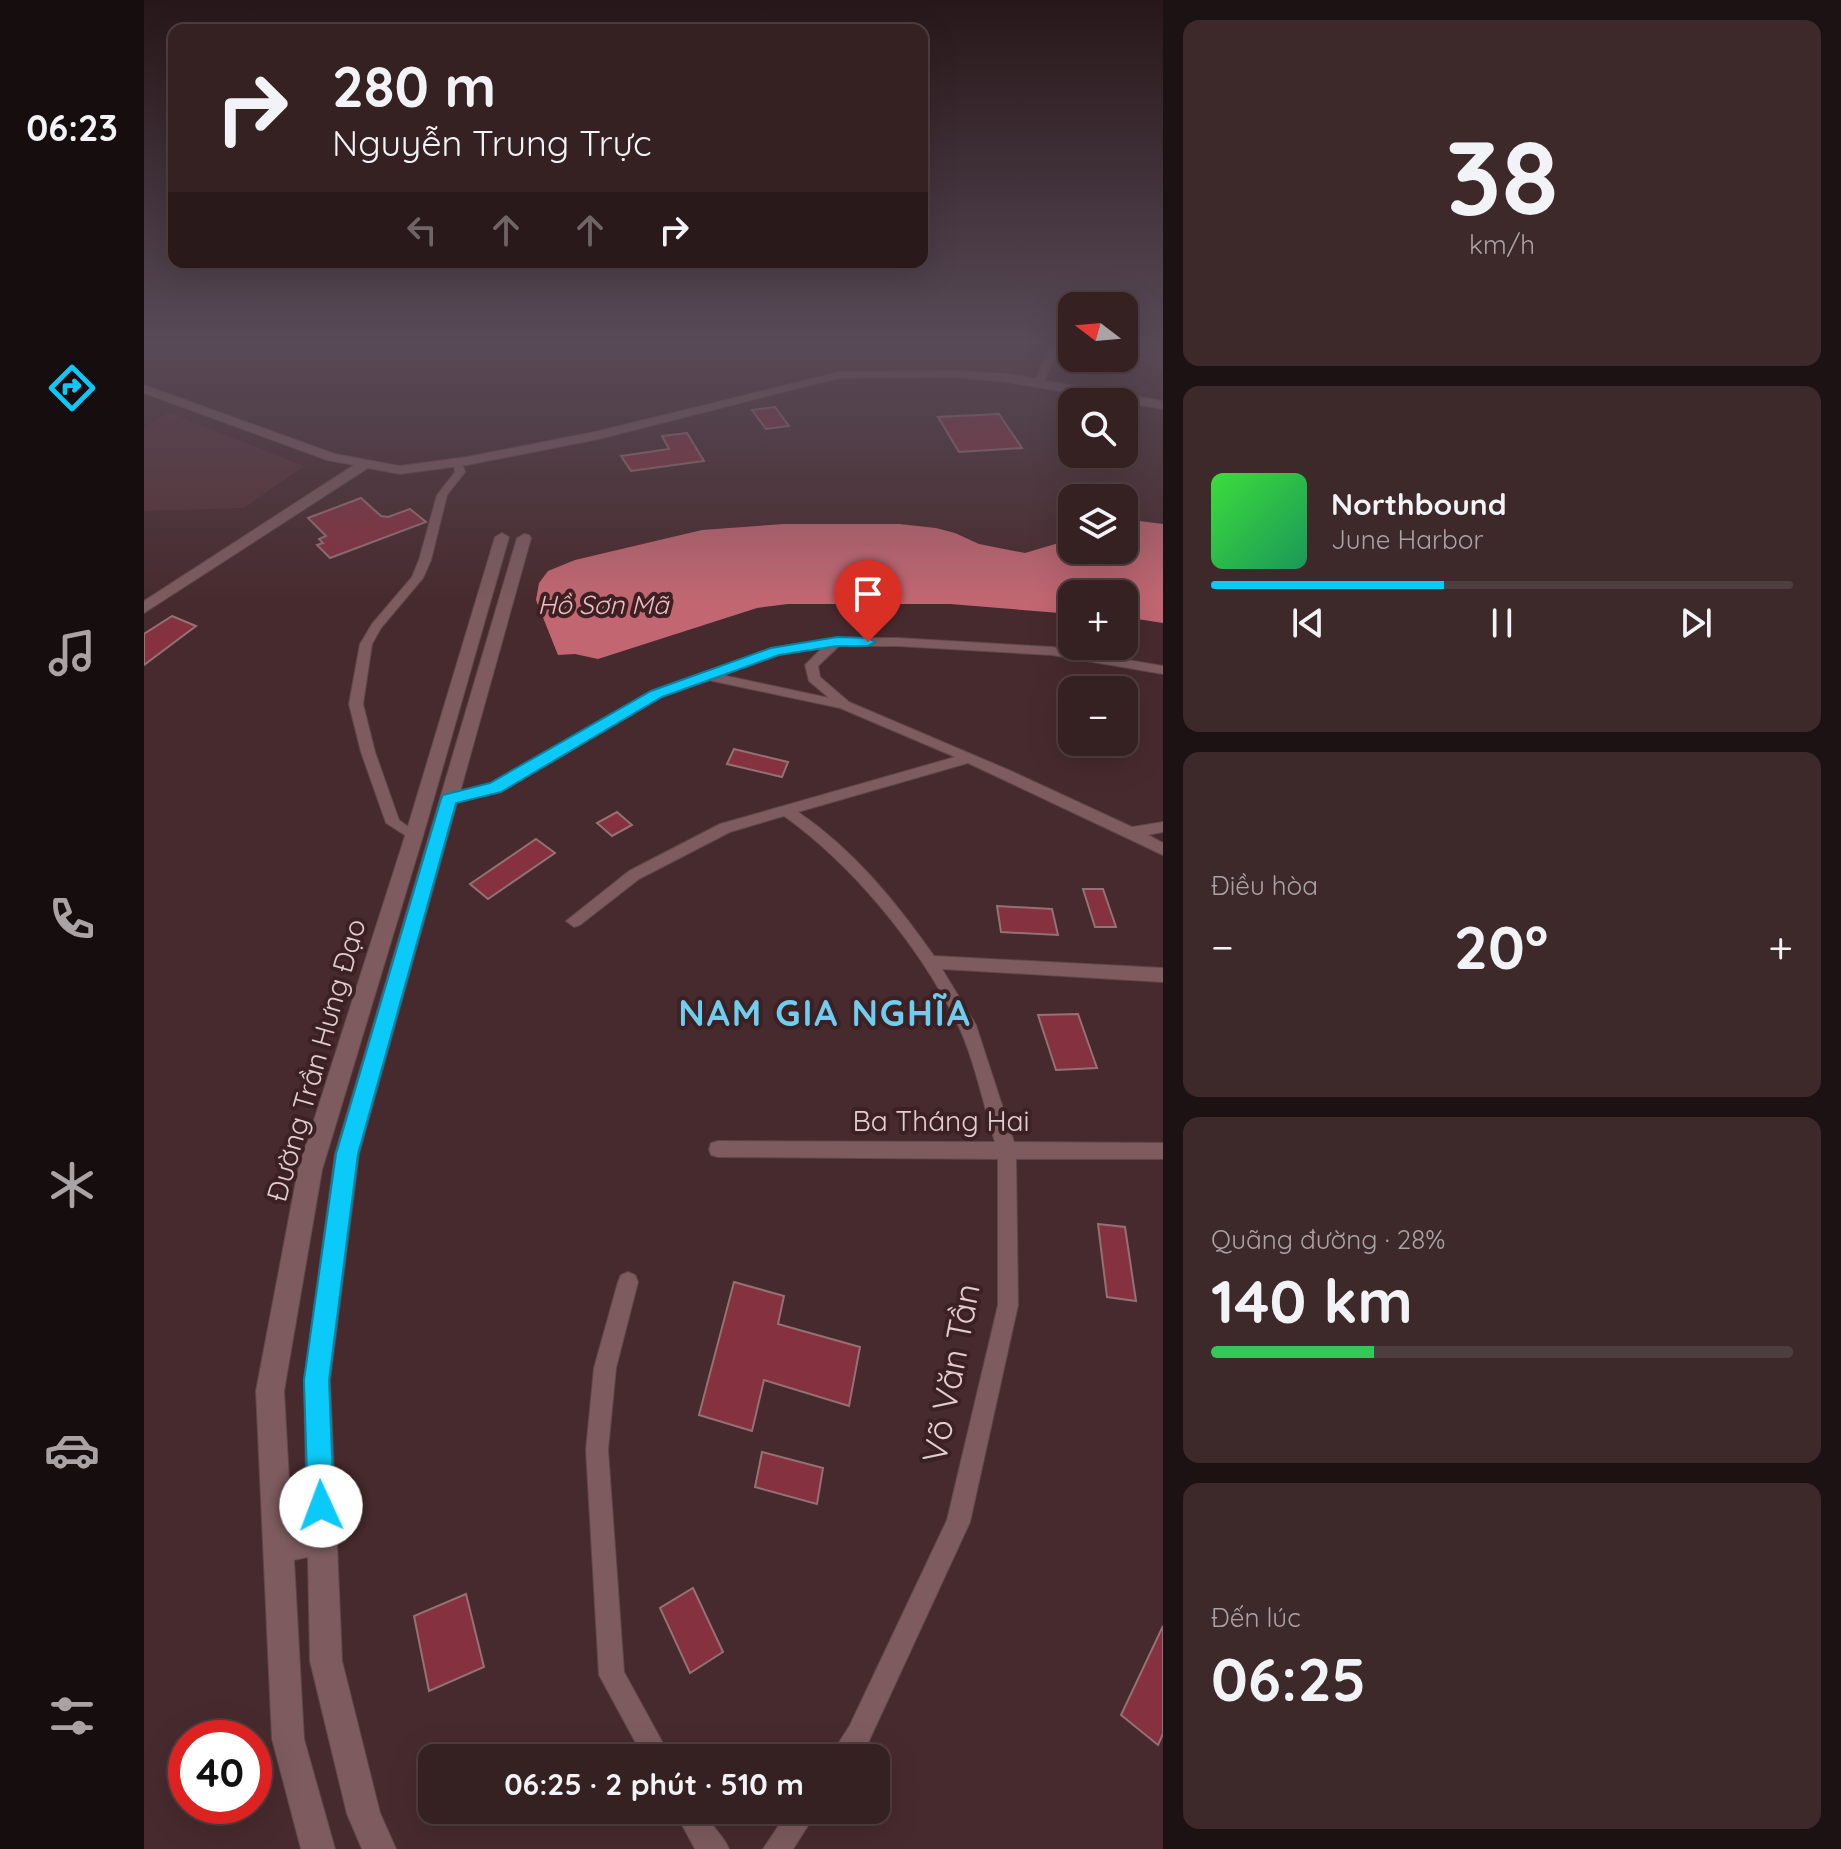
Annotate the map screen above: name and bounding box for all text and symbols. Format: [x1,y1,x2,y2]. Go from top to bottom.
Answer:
text: 280 m [332,51,496,121]
icon: right [200,56,304,160]
text: 06:23 [26,105,118,150]
text: 38 [1446,111,1558,241]
text: Nguyễn Trung Trực [332,120,652,165]
icon: left [400,208,444,252]
icon: ahead [484,208,528,252]
icon: ahead [568,208,612,252]
icon: right [652,208,696,252]
text: km/h [1469,228,1535,261]
north arrow [1058,292,1138,372]
map controls [1058,292,1138,756]
icon: directions [44,360,100,416]
button: search [1058,388,1138,468]
button: layers [1058,484,1138,564]
text: Northbound [1331,485,1507,523]
text: June Harbor [1331,523,1483,556]
pin [834,560,902,642]
icon: arrive [846,572,890,616]
button: + [1058,580,1138,660]
water label: Hồ Sơn Mã [537,588,670,621]
icon: previous [1286,601,1330,645]
icon: pause [1480,601,1524,645]
icon: next [1674,601,1718,645]
icon: music [44,625,100,681]
button: − [1058,676,1138,756]
text: Điều hòa [1211,869,1318,902]
icon: phone [44,891,100,947]
text: 20° [1454,909,1548,984]
street label: Đường Trần Hưng Đạo [258,915,373,1205]
text: − [1211,919,1234,974]
text: + [1768,919,1793,974]
district label: NAM GIA NGHĨA [678,990,972,1035]
street label: Ba Tháng Hai [852,1103,1030,1138]
icon: climate [44,1157,100,1213]
text: Quãng đường · 28% [1211,1223,1445,1256]
text: 140 km [1211,1263,1413,1338]
street label: Võ Văn Tần [912,1280,989,1466]
icon: car [44,1422,100,1478]
position arrow [279,1464,363,1548]
text: Đến lúc [1211,1601,1301,1634]
text: 06:25 [1211,1641,1366,1716]
icon: filters [44,1688,100,1744]
speed limit sign: 40 [168,1720,272,1824]
text: 06:25 · 2 phút · 510 m [504,1765,804,1803]

